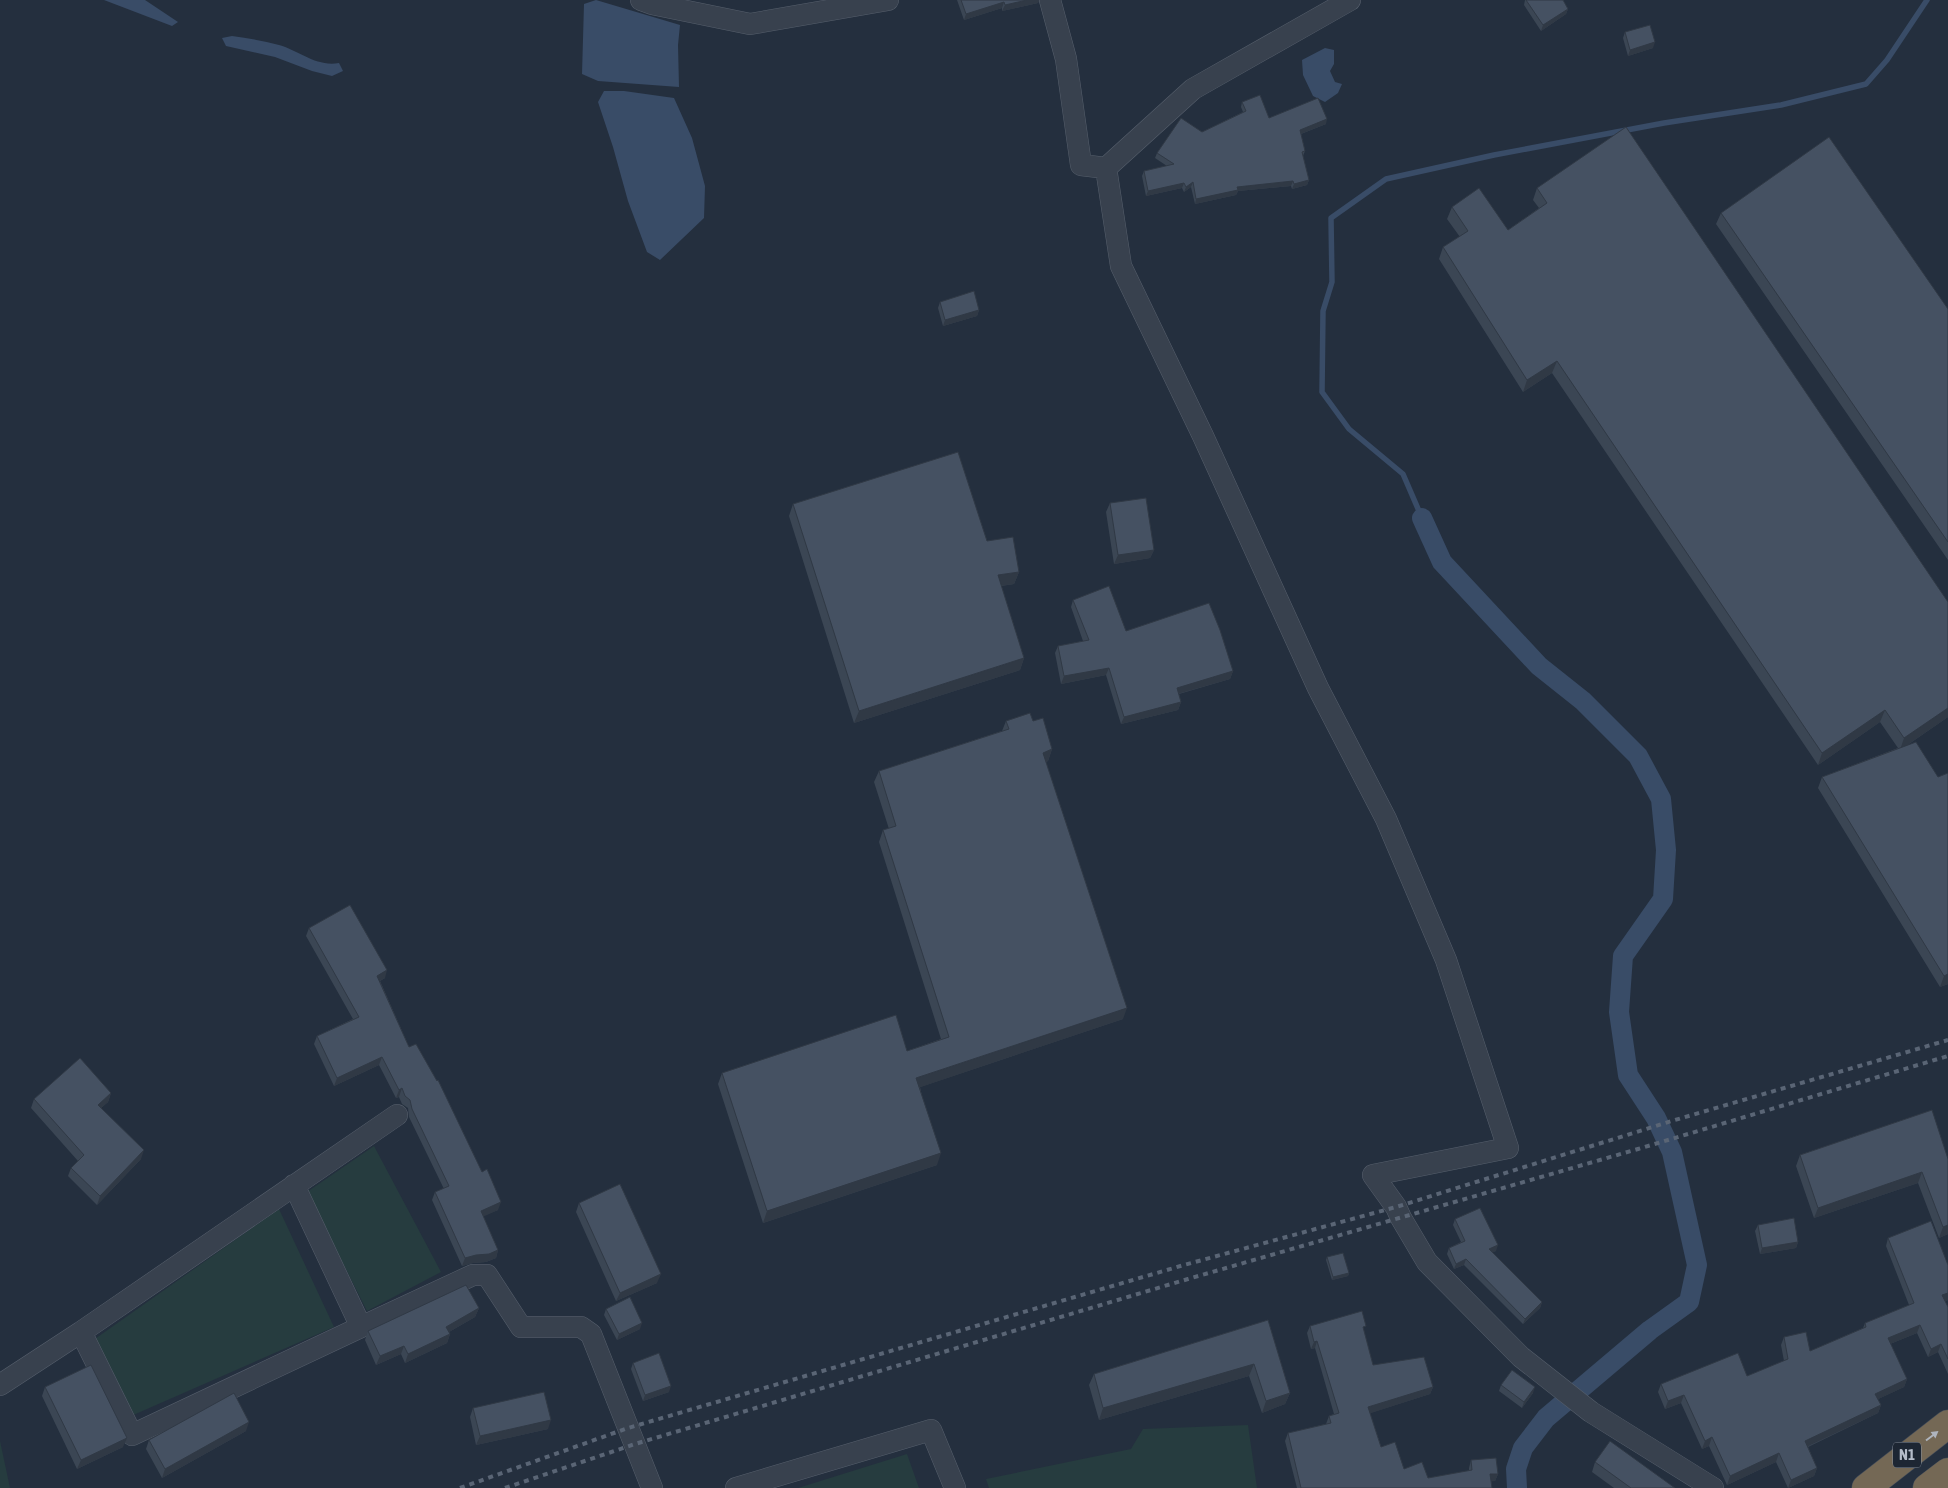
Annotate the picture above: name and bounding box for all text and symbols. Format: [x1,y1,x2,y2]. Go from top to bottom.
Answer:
one-way arrow [1925,1431,1939,1441]
road number: N1 [1893,1442,1921,1468]

